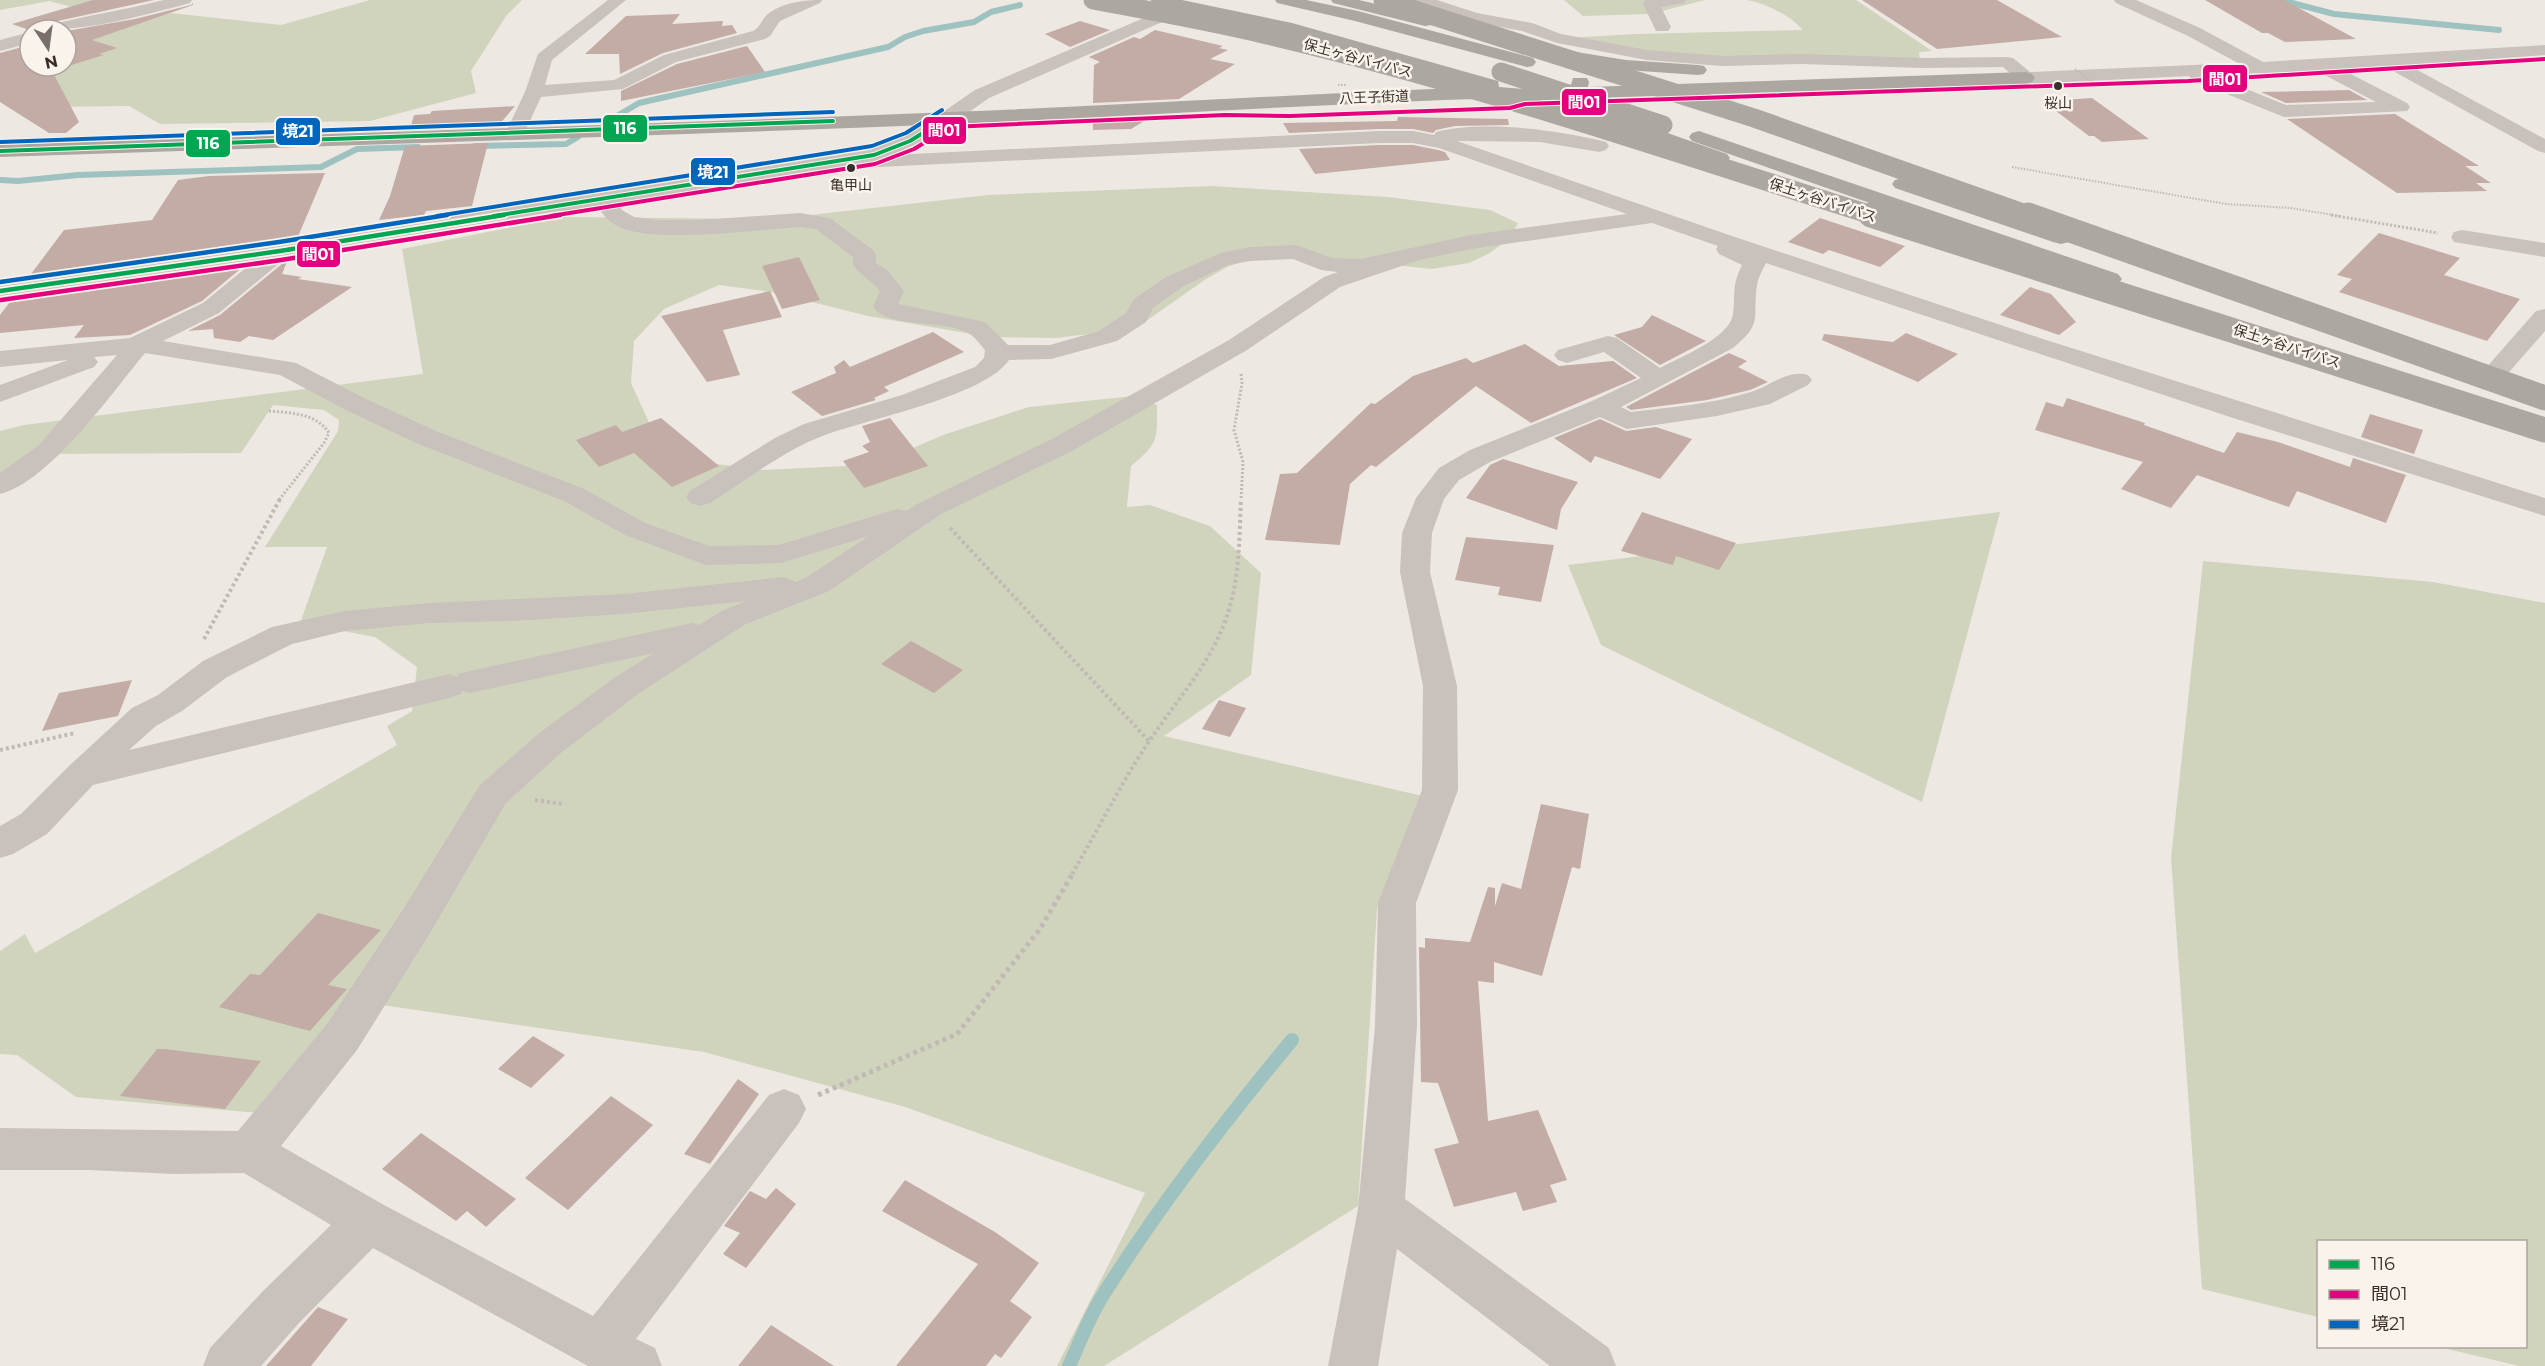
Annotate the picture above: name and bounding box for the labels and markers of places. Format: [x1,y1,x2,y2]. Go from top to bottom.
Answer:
marker: 桜山 [2052,80,2064,92]
place label: 桜山 [2044,94,2072,112]
marker: 亀甲山 [845,162,857,174]
place label: 亀甲山 [830,176,872,194]

